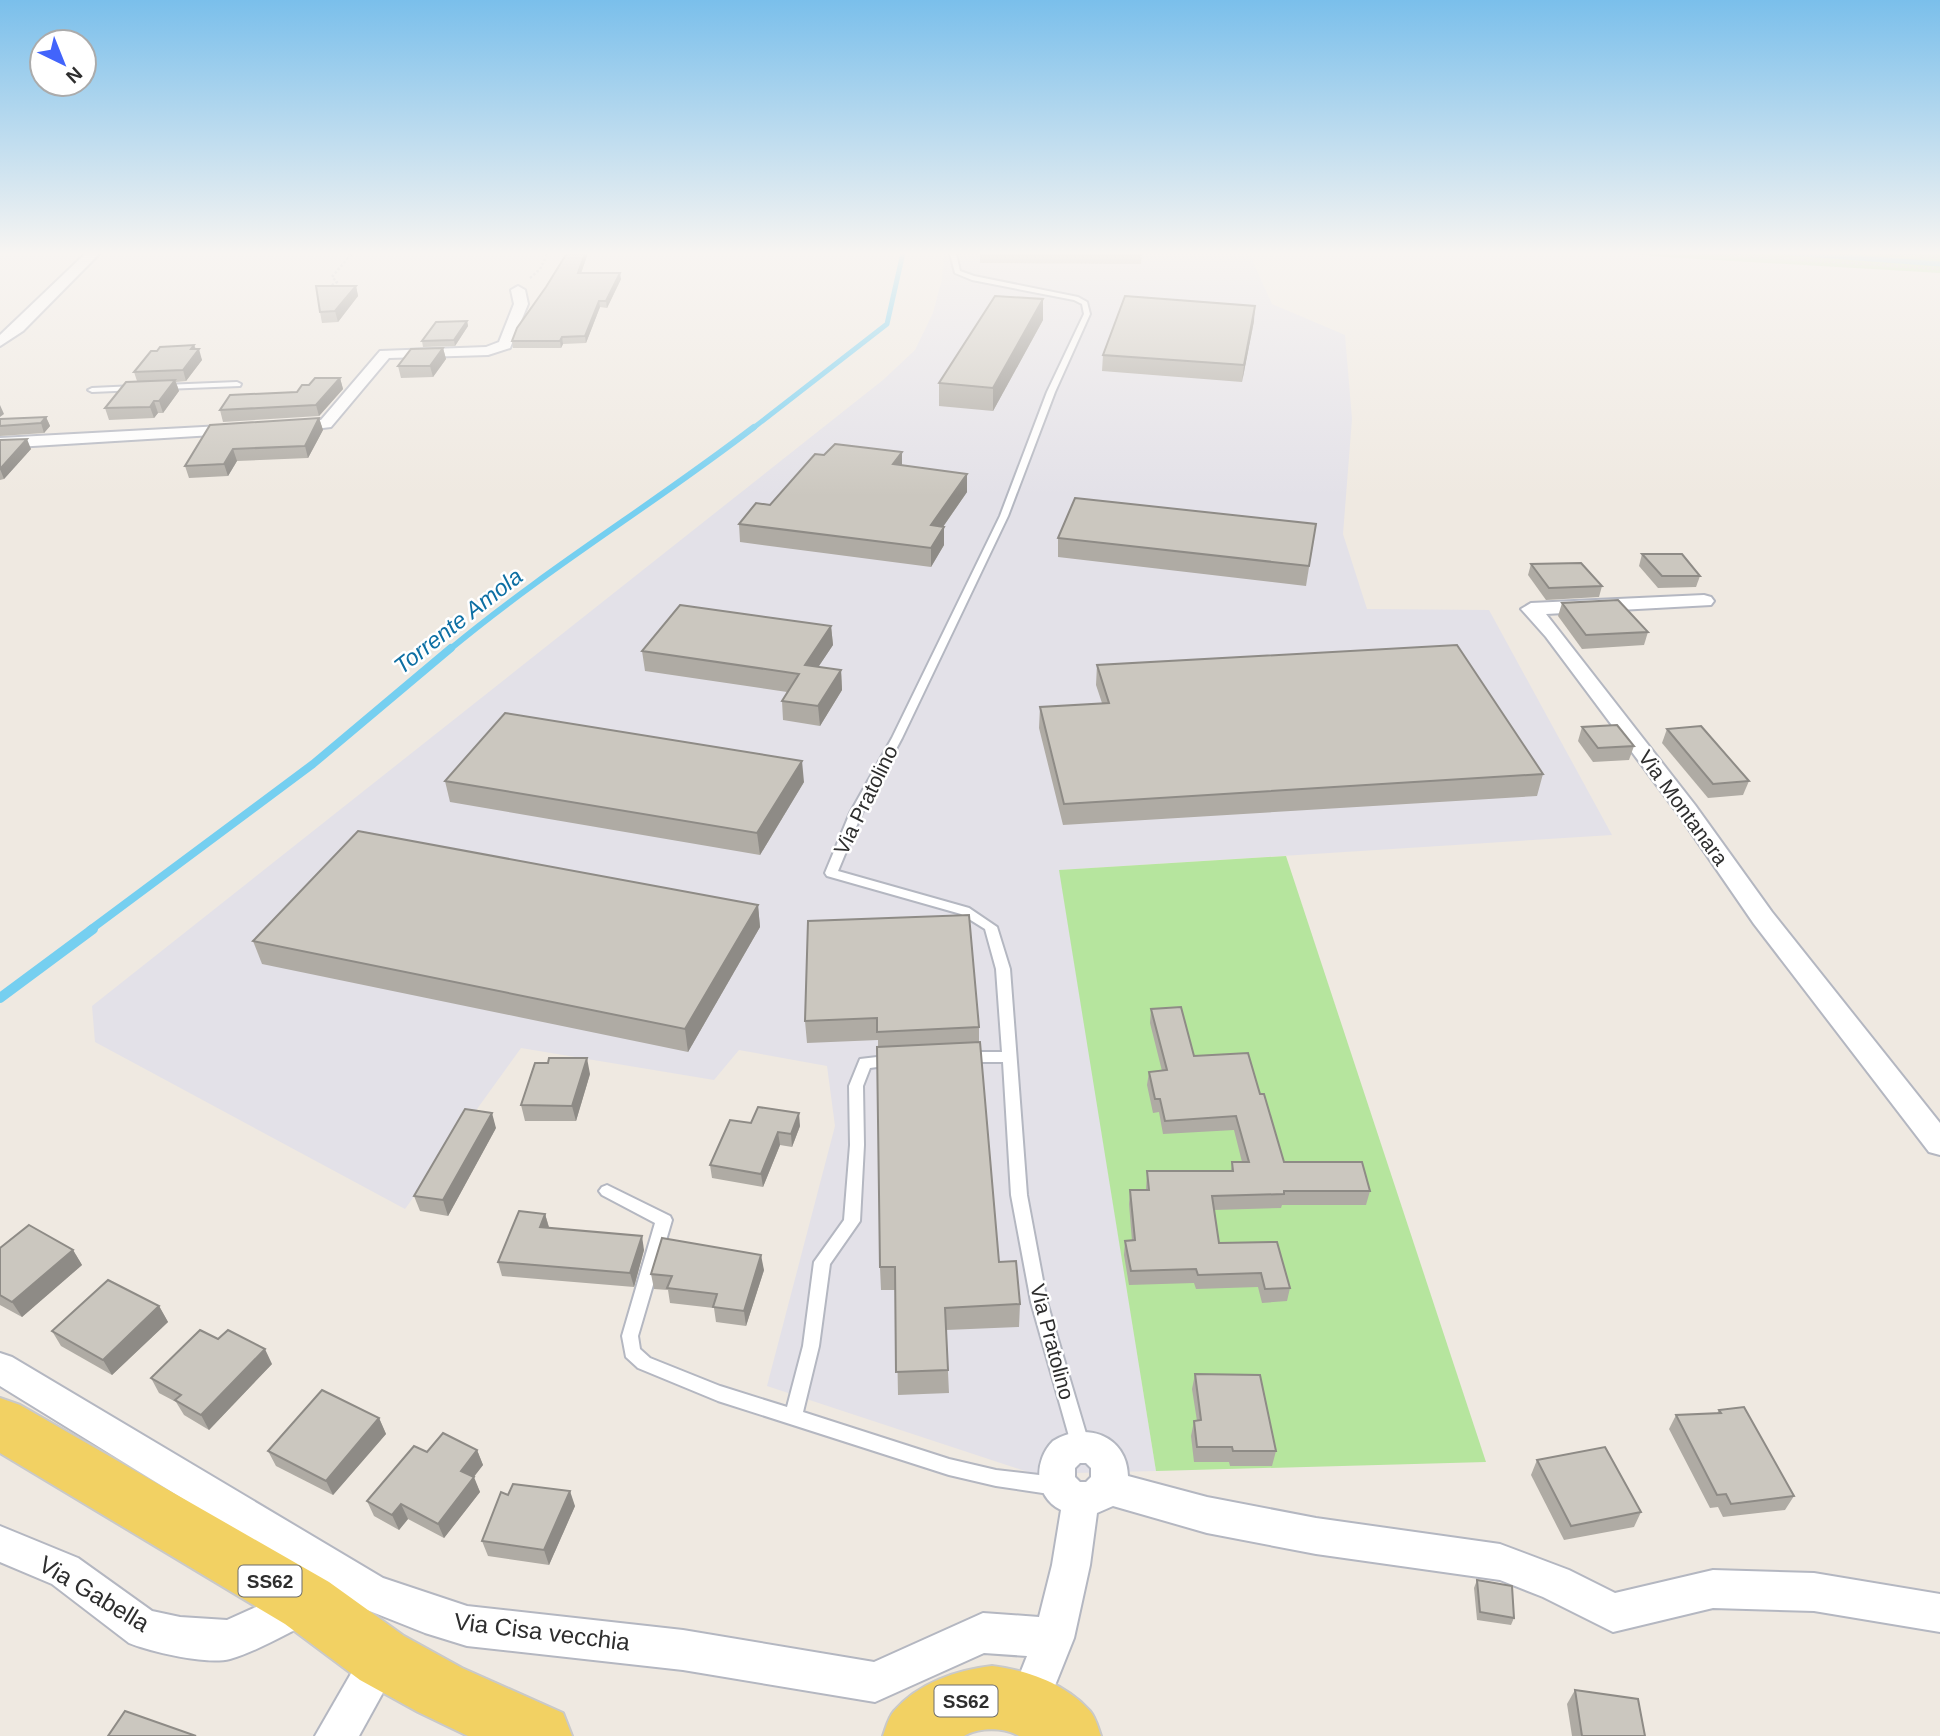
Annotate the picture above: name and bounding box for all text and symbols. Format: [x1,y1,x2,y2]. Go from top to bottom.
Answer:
north arrow [28,28,98,98]
text: N [62,63,86,87]
water label: Torrente Amola [389,563,527,679]
street label: Via Pratolino [829,741,902,858]
street label: Via Montanara [1634,746,1733,870]
street label: Via Pratolino [1026,1282,1079,1402]
street label: Via Gabella [34,1550,155,1637]
road number: SS62 [238,1566,302,1596]
street label: Via Cisa vecchia [453,1607,632,1656]
road number: SS62 [934,1686,998,1716]

